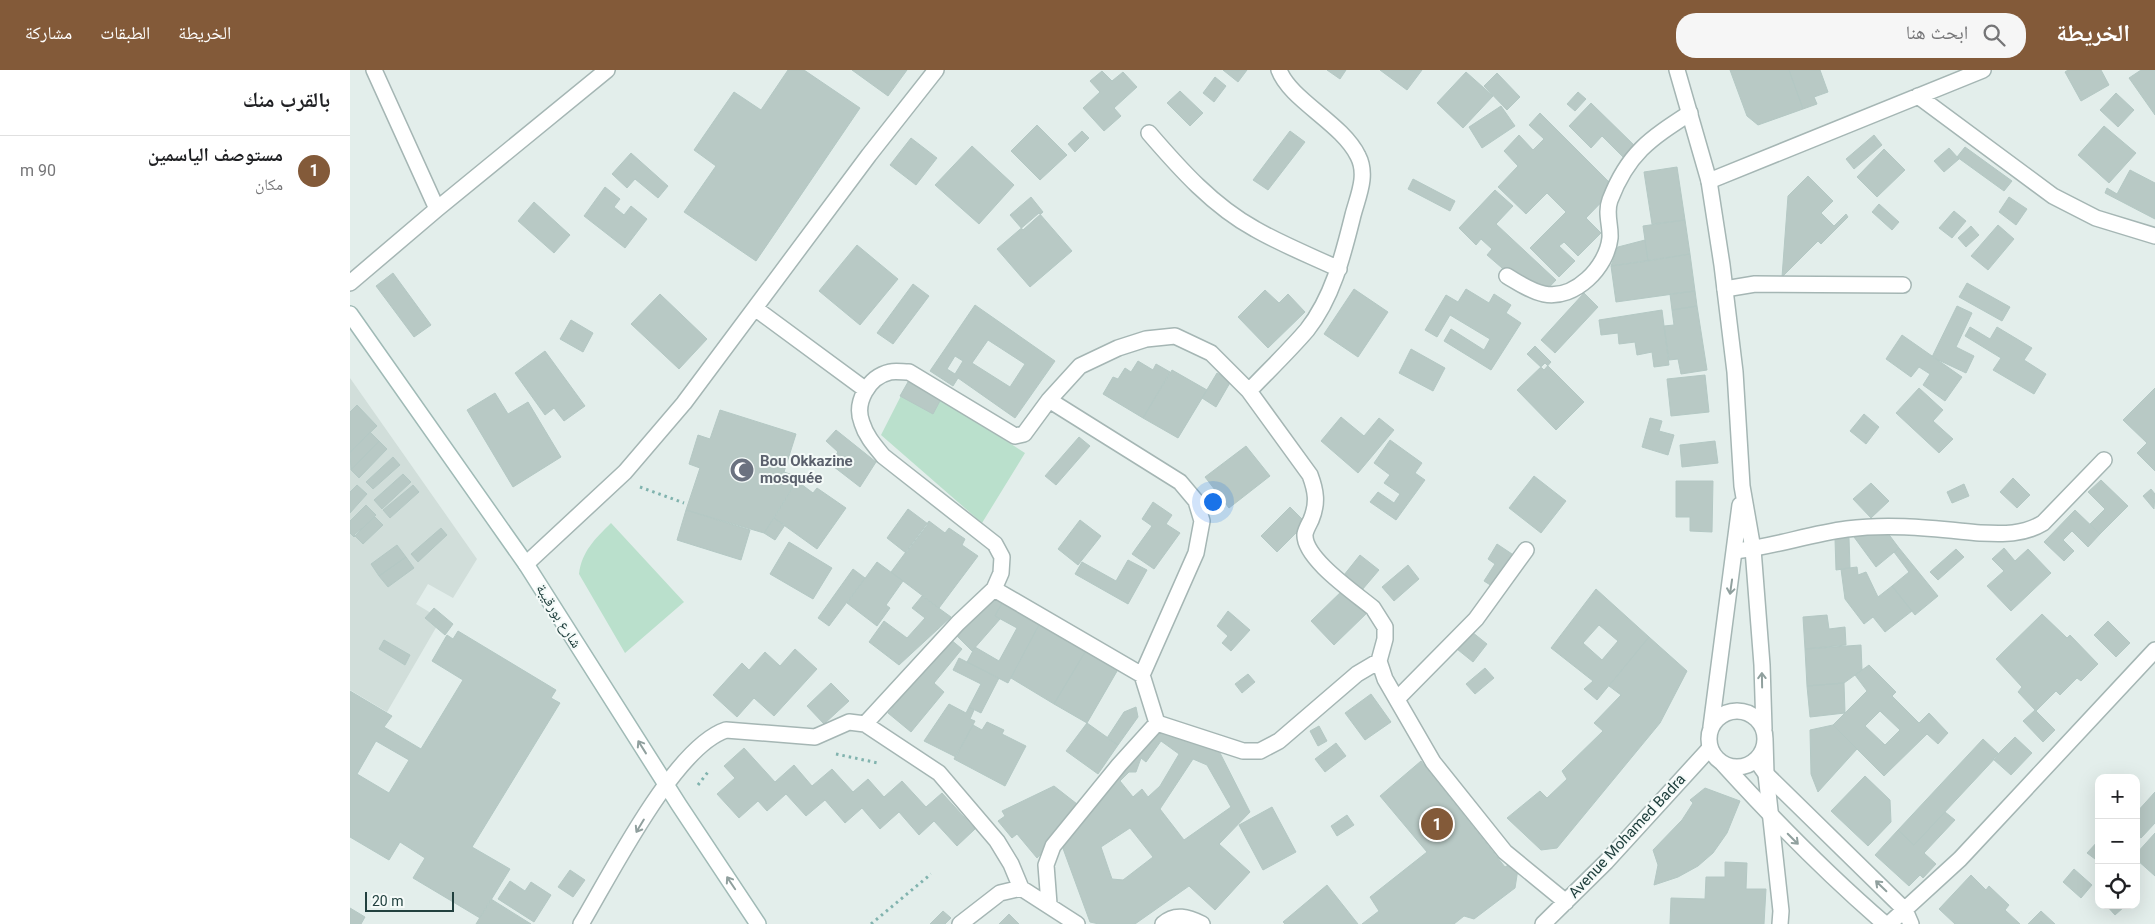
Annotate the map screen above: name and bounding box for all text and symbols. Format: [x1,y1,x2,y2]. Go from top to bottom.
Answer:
search box [1676,13,2026,58]
text: الخريطة [2056,19,2130,47]
text: ابحث هنا [1906,21,1968,44]
icon: search [1980,21,2008,49]
text: مشاركة [25,22,72,43]
text: الطبقات [100,22,150,43]
text: الخريطة [178,22,231,43]
text: بالقرب منك [243,88,330,112]
text: مستوصف الياسمين [148,143,283,166]
text: 90 m [20,161,56,180]
text: 1 [309,161,319,180]
text: مكان [255,175,283,194]
place label: Bou Okkazine mosquée [760,452,853,487]
mosque icon: Bou Okkazine mosquée [729,457,755,483]
your location [1200,489,1226,515]
one-way arrow [1725,578,1735,594]
street label: شارع بورقيبة [531,581,586,652]
one-way arrow [1757,673,1767,689]
one-way arrow [637,741,647,755]
street label: Avenue Mohamed Badra [1565,770,1689,902]
map controls [2095,774,2140,909]
button: + [2095,774,2140,819]
pin: 1 [1421,805,1453,843]
one-way arrow [635,818,645,832]
button: − [2095,819,2140,864]
one-way arrow [1787,833,1799,845]
button: locate [2095,864,2140,909]
one-way arrow [726,877,736,891]
one-way arrow [1875,880,1887,893]
scale bar [365,889,454,912]
text: 20 m [372,893,404,909]

